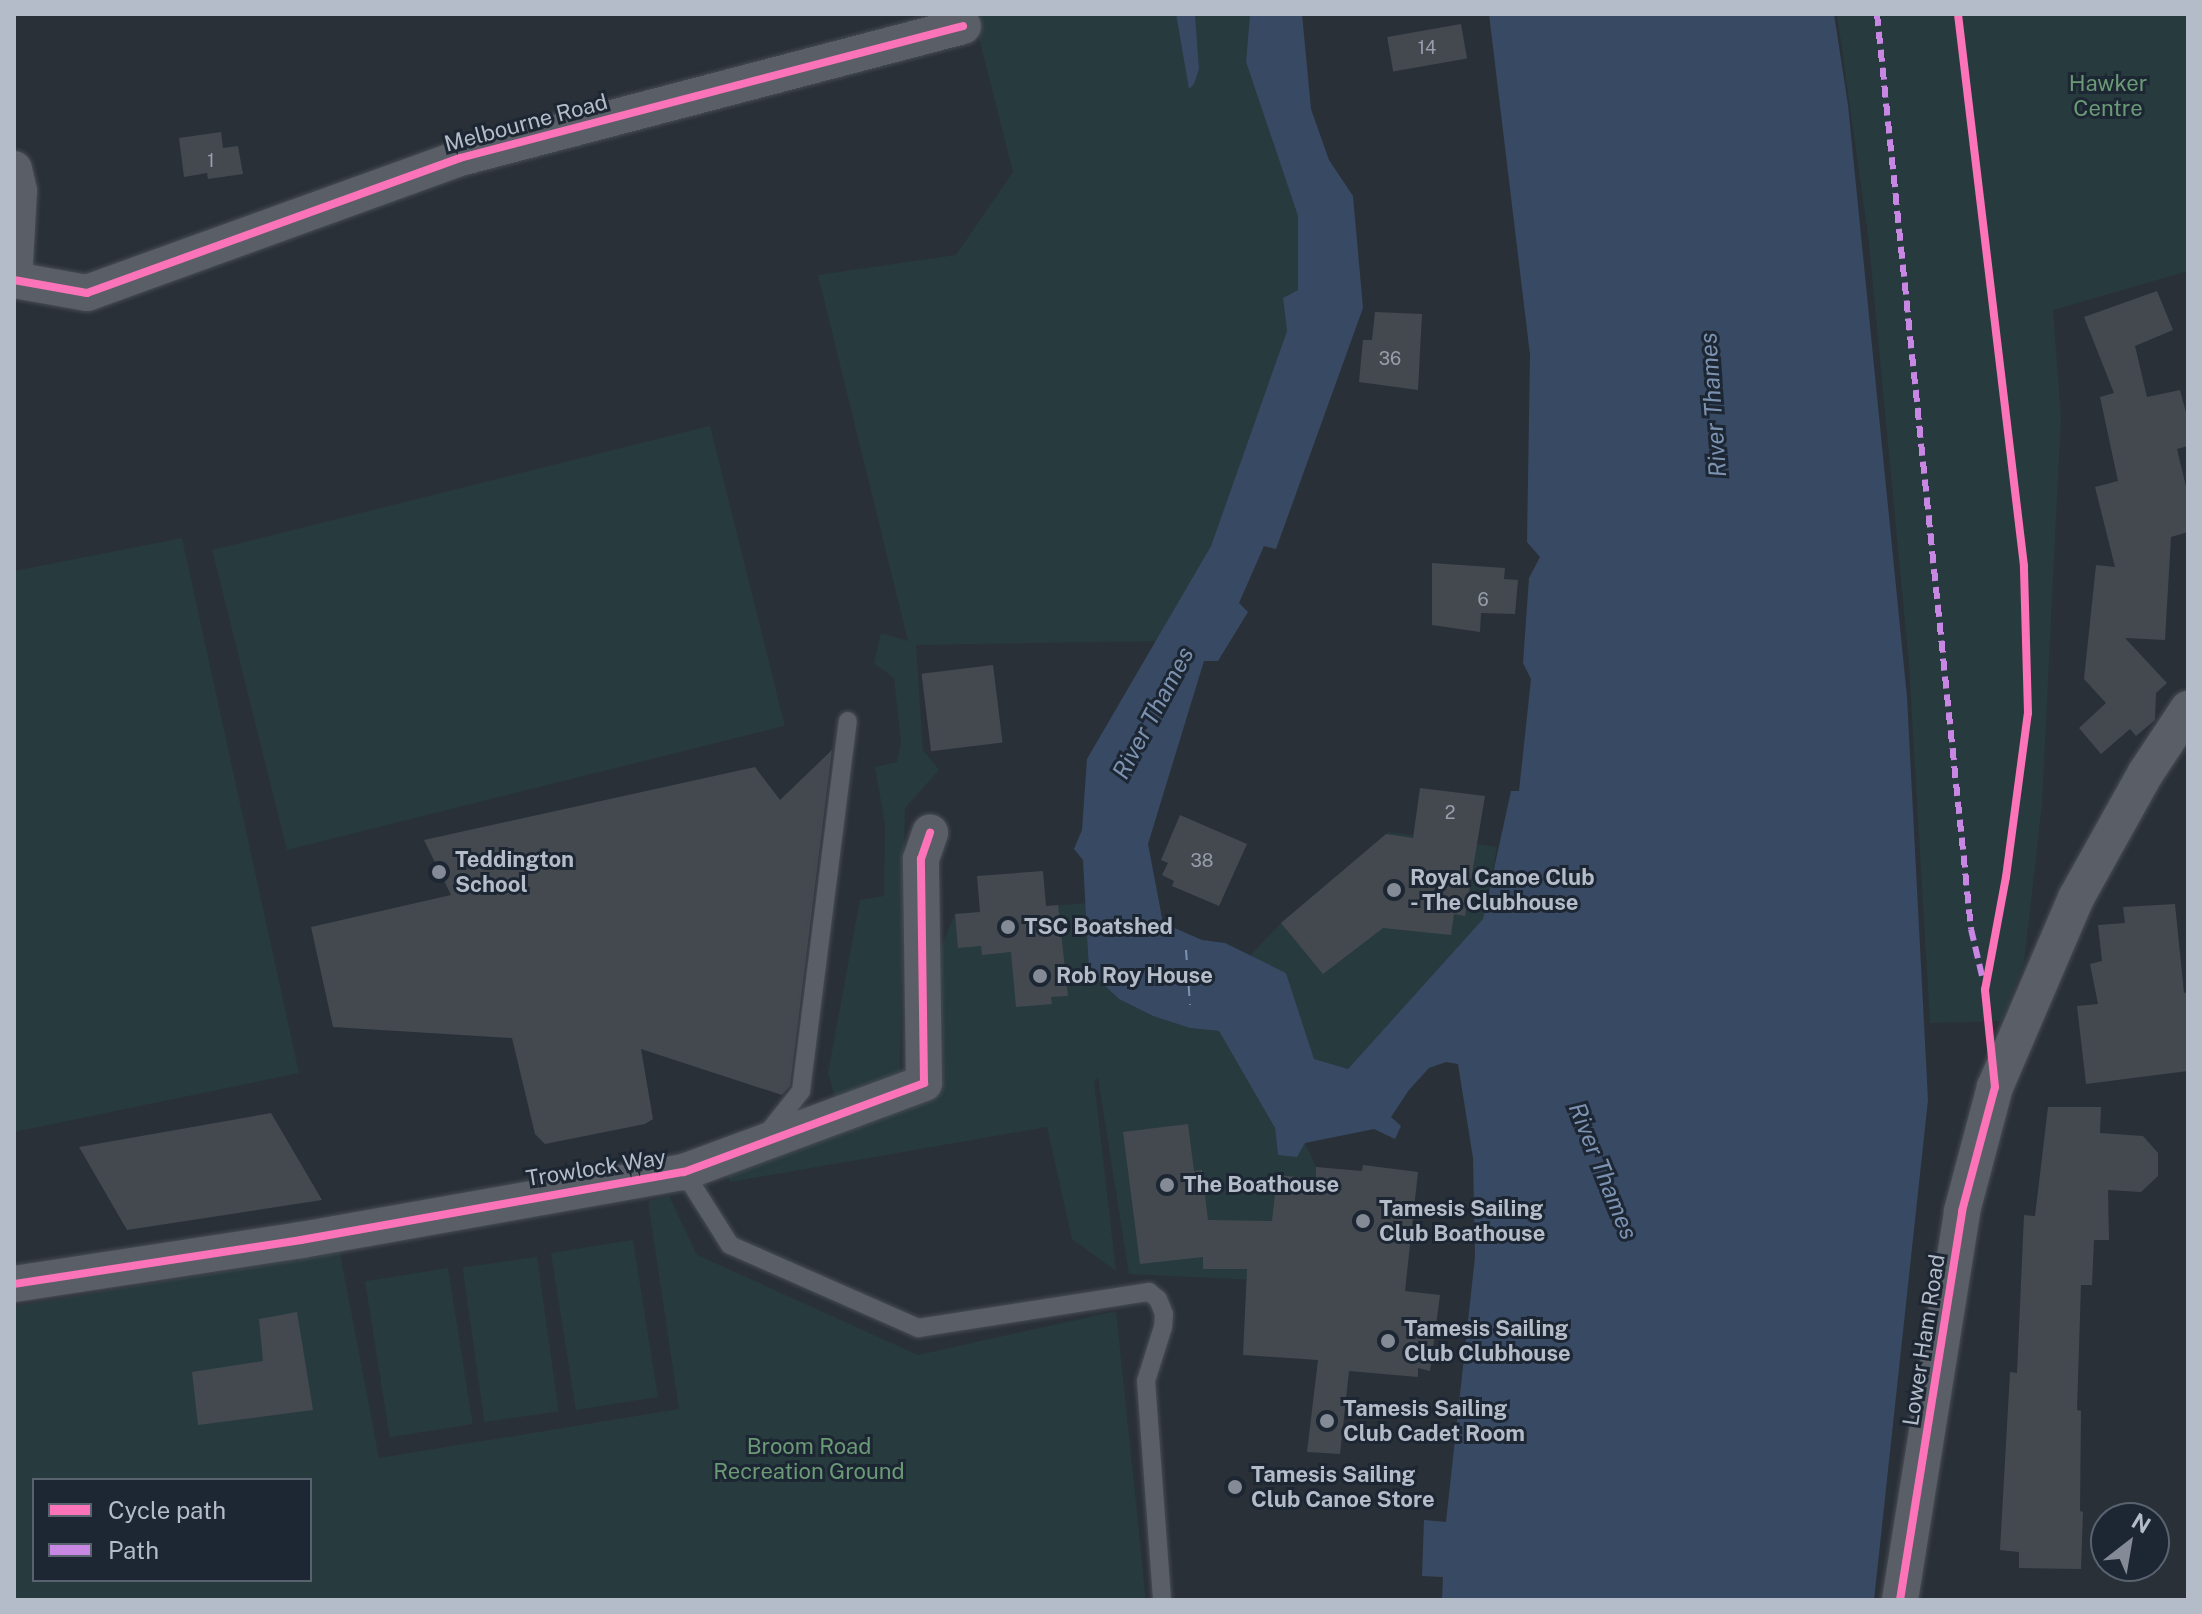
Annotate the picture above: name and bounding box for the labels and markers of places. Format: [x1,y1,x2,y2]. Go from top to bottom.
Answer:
place label: Teddington School [455,846,574,898]
marker: Teddington School [430,863,448,881]
place label: Royal Canoe Club - The Clubhouse [1410,864,1595,916]
marker: Royal Canoe Club - The Clubhouse [1385,881,1403,899]
place label: TSC Boatshed [1024,914,1173,940]
marker: TSC Boatshed [999,918,1017,936]
place label: Rob Roy House [1056,963,1213,989]
marker: Rob Roy House [1031,967,1049,985]
place label: The Boathouse [1183,1172,1339,1198]
marker: The Boathouse [1158,1176,1176,1194]
place label: Tamesis Sailing Club Boathouse [1379,1195,1545,1246]
marker: Tamesis Sailing Club Boathouse [1354,1212,1372,1230]
place label: Tamesis Sailing Club Clubhouse [1404,1315,1571,1366]
marker: Tamesis Sailing Club Clubhouse [1379,1332,1397,1350]
place label: Tamesis Sailing Club Cadet Room [1343,1395,1525,1446]
marker: Tamesis Sailing Club Cadet Room [1318,1412,1336,1430]
place label: Tamesis Sailing Club Canoe Store [1251,1461,1435,1512]
marker: Tamesis Sailing Club Canoe Store [1226,1478,1244,1496]

